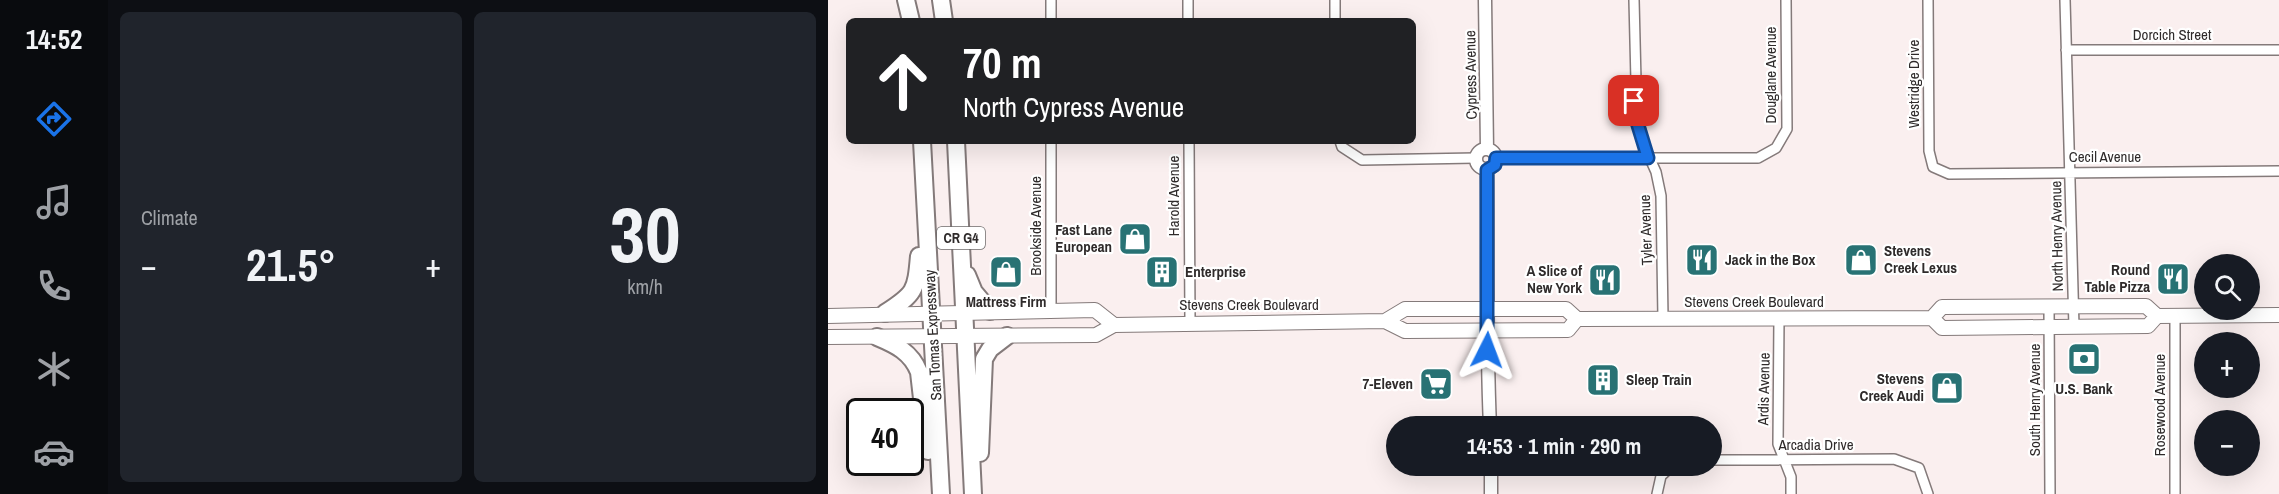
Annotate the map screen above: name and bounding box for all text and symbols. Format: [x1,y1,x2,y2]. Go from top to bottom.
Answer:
text: 14:52 [26,21,82,57]
street label: Dorcich Street [2133,24,2212,45]
street label: Douglane Avenue [1760,26,1781,123]
street label: Cypress Avenue [1459,30,1482,120]
text: 70 m [963,35,1042,91]
street label: Westridge Drive [1903,40,1924,128]
icon: ahead [864,42,942,120]
pin [1608,75,1659,126]
icon: arrive [1617,84,1650,117]
text: North Cypress Avenue [963,89,1184,125]
icon: directions [33,98,75,140]
street label: Cecil Avenue [2069,146,2141,167]
street label: Harold Avenue [1163,156,1184,236]
street label: Brookside Avenue [1025,176,1046,276]
street label: North Henry Avenue [2045,180,2068,291]
icon: music [33,181,75,223]
text: 30 [609,181,681,286]
street label: Tyler Avenue [1634,194,1657,266]
text: Climate [141,204,198,231]
place label: Fast Lane European [1055,219,1112,257]
shop icon: Fast Lane European [1117,221,1153,257]
road number: CR G4 [937,227,985,249]
text: 21.5° [246,234,336,295]
place label: Stevens Creek Lexus [1884,240,1957,278]
restaurant icon: Jack in the Box [1684,242,1720,278]
shop icon: Stevens Creek Lexus [1843,242,1879,278]
text: − [141,243,157,287]
text: + [425,243,441,287]
place label: Jack in the Box [1725,249,1815,270]
shop icon: Mattress Firm [988,254,1024,290]
building icon: Enterprise [1144,254,1180,290]
map controls [2194,254,2260,476]
button: search [2194,254,2260,320]
place label: Round Table Pizza [2085,259,2150,297]
place label: A Slice of New York [1526,260,1583,298]
place label: Enterprise [1185,261,1246,282]
restaurant icon: Round Table Pizza [2155,261,2191,297]
restaurant icon: A Slice of New York [1587,262,1623,298]
icon: phone [33,265,75,307]
street label: San Tomas Expressway [919,268,946,401]
text: km/h [627,273,663,300]
place label: Mattress Firm [966,291,1046,312]
street label: Stevens Creek Boulevard [1684,291,1824,312]
street label: Stevens Creek Boulevard [1179,294,1319,315]
position arrow [1455,318,1519,382]
button: + [2194,332,2260,398]
bank icon: U.S. Bank [2066,341,2102,377]
street label: South Henry Avenue [2024,344,2045,456]
icon: climate [33,348,75,390]
street label: Ardis Avenue [1752,352,1775,427]
street label: Rosewood Avenue [2149,354,2170,456]
building icon: Sleep Train [1585,362,1621,398]
supermarket icon: 7-Eleven [1418,366,1454,402]
place label: Stevens Creek Audi [1860,368,1924,406]
place label: Sleep Train [1626,369,1692,390]
shop icon: Stevens Creek Audi [1929,370,1965,406]
place label: 7-Eleven [1362,373,1413,394]
place label: U.S. Bank [2055,378,2113,399]
speed limit sign: 40 [846,398,924,476]
button: − [2194,410,2260,476]
icon: car [33,431,75,473]
text: 14:53 · 1 min · 290 m [1467,431,1641,461]
street label: Arcadia Drive [1777,434,1854,455]

